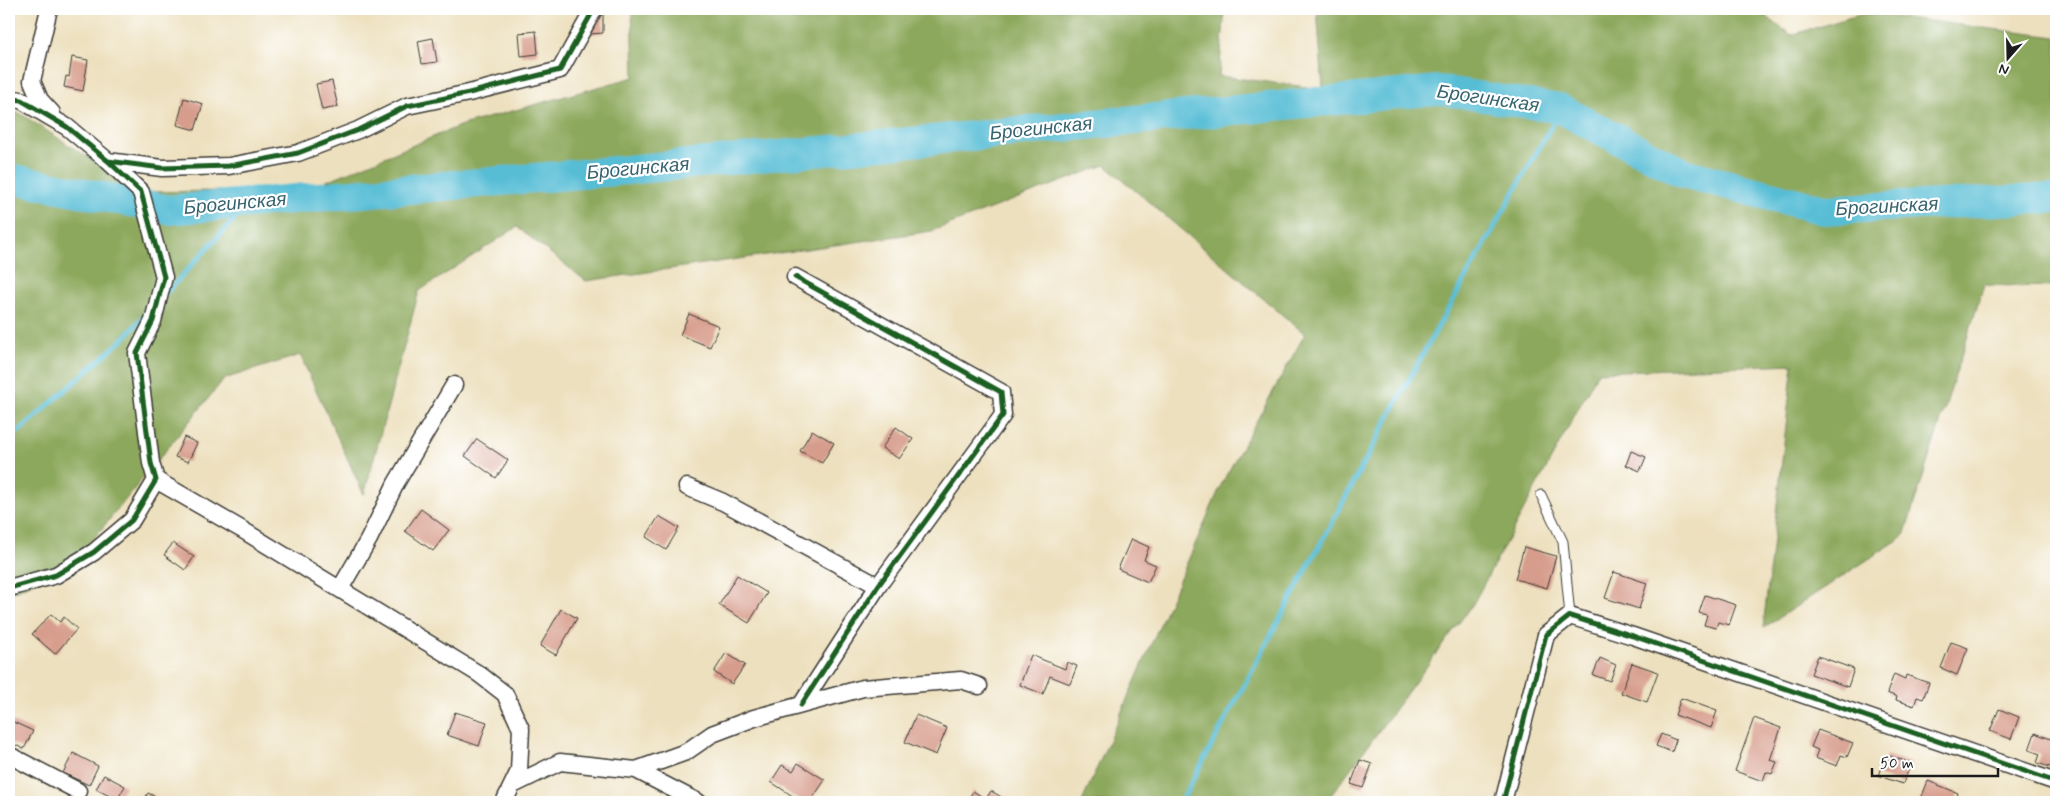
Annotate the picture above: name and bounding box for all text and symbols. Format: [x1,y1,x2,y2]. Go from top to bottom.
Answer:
north arrow [1982,32,2032,82]
text: N [1996,59,2011,79]
water label: Брогинская [1435,79,1541,119]
water label: Брогинская [988,111,1094,147]
water label: Брогинская [586,152,690,186]
water label: Брогинская [183,187,287,221]
water label: Брогинская [1835,192,1939,222]
scale bar [1872,746,1999,778]
text: 50 m [1880,754,1914,774]

